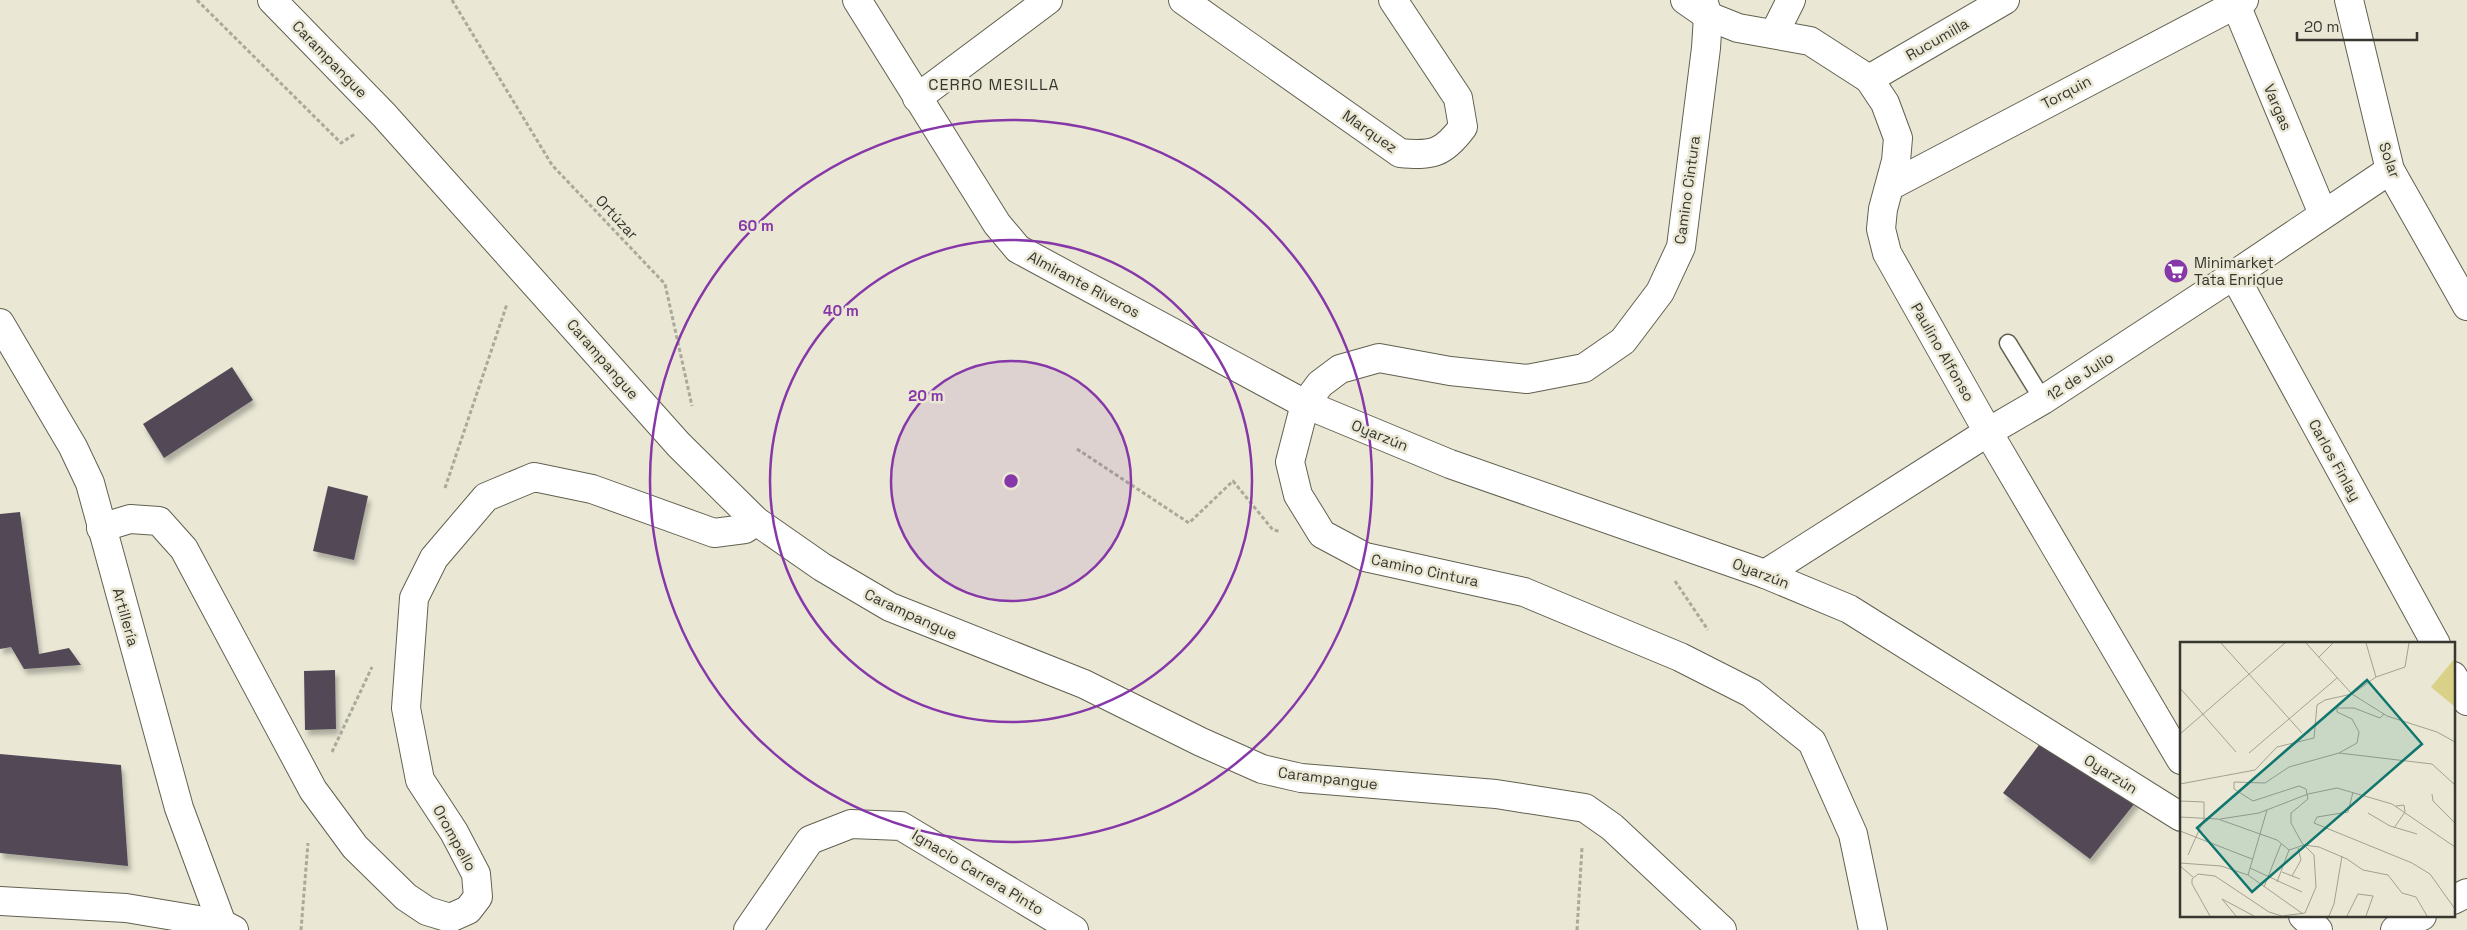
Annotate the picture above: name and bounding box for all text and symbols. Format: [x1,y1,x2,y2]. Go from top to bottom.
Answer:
scale bar [2297,10,2417,42]
street label: Rucumilla [1902,13,1972,65]
street label: Carampangue [288,16,372,102]
text: 20 m [2304,17,2339,36]
street label: Torquin [2038,71,2094,113]
district label: CERRO MESILLA [928,74,1060,95]
street label: Vargas [2260,81,2296,133]
street label: Marquez [1339,105,1401,157]
street label: Camino Cintura [1670,134,1704,246]
street label: Solar [2375,140,2405,181]
street label: Ortúzar [592,191,643,243]
text: 60 m [738,216,774,235]
street label: Almirante Riveros [1025,246,1143,322]
place label: Minimarket Tata Enrique [2194,253,2284,289]
supermarket icon: Minimarket Tata Enrique [2163,258,2189,284]
street label: Paulino Alfonso [1907,299,1979,405]
text: 40 m [823,301,859,320]
street label: Carampangue [563,315,643,403]
street label: 12 de Julio [2043,347,2117,405]
text: 20 m [908,386,944,405]
street label: Oyarzún [1349,415,1411,455]
street label: Carlos Finlay [2305,416,2365,504]
centre of rings [1002,472,1020,490]
street label: Camino Cintura [1369,549,1481,591]
street label: Oyarzún [1730,553,1792,593]
street label: Carampangue [862,584,961,644]
street label: Artillería [109,586,143,649]
inset map [2180,642,2454,918]
street label: Oyarzún [2081,750,2141,798]
street label: Carampangue [1277,762,1379,794]
street label: Orompello [429,802,481,874]
street label: Ignacio Carrera Pinto [909,825,1047,919]

